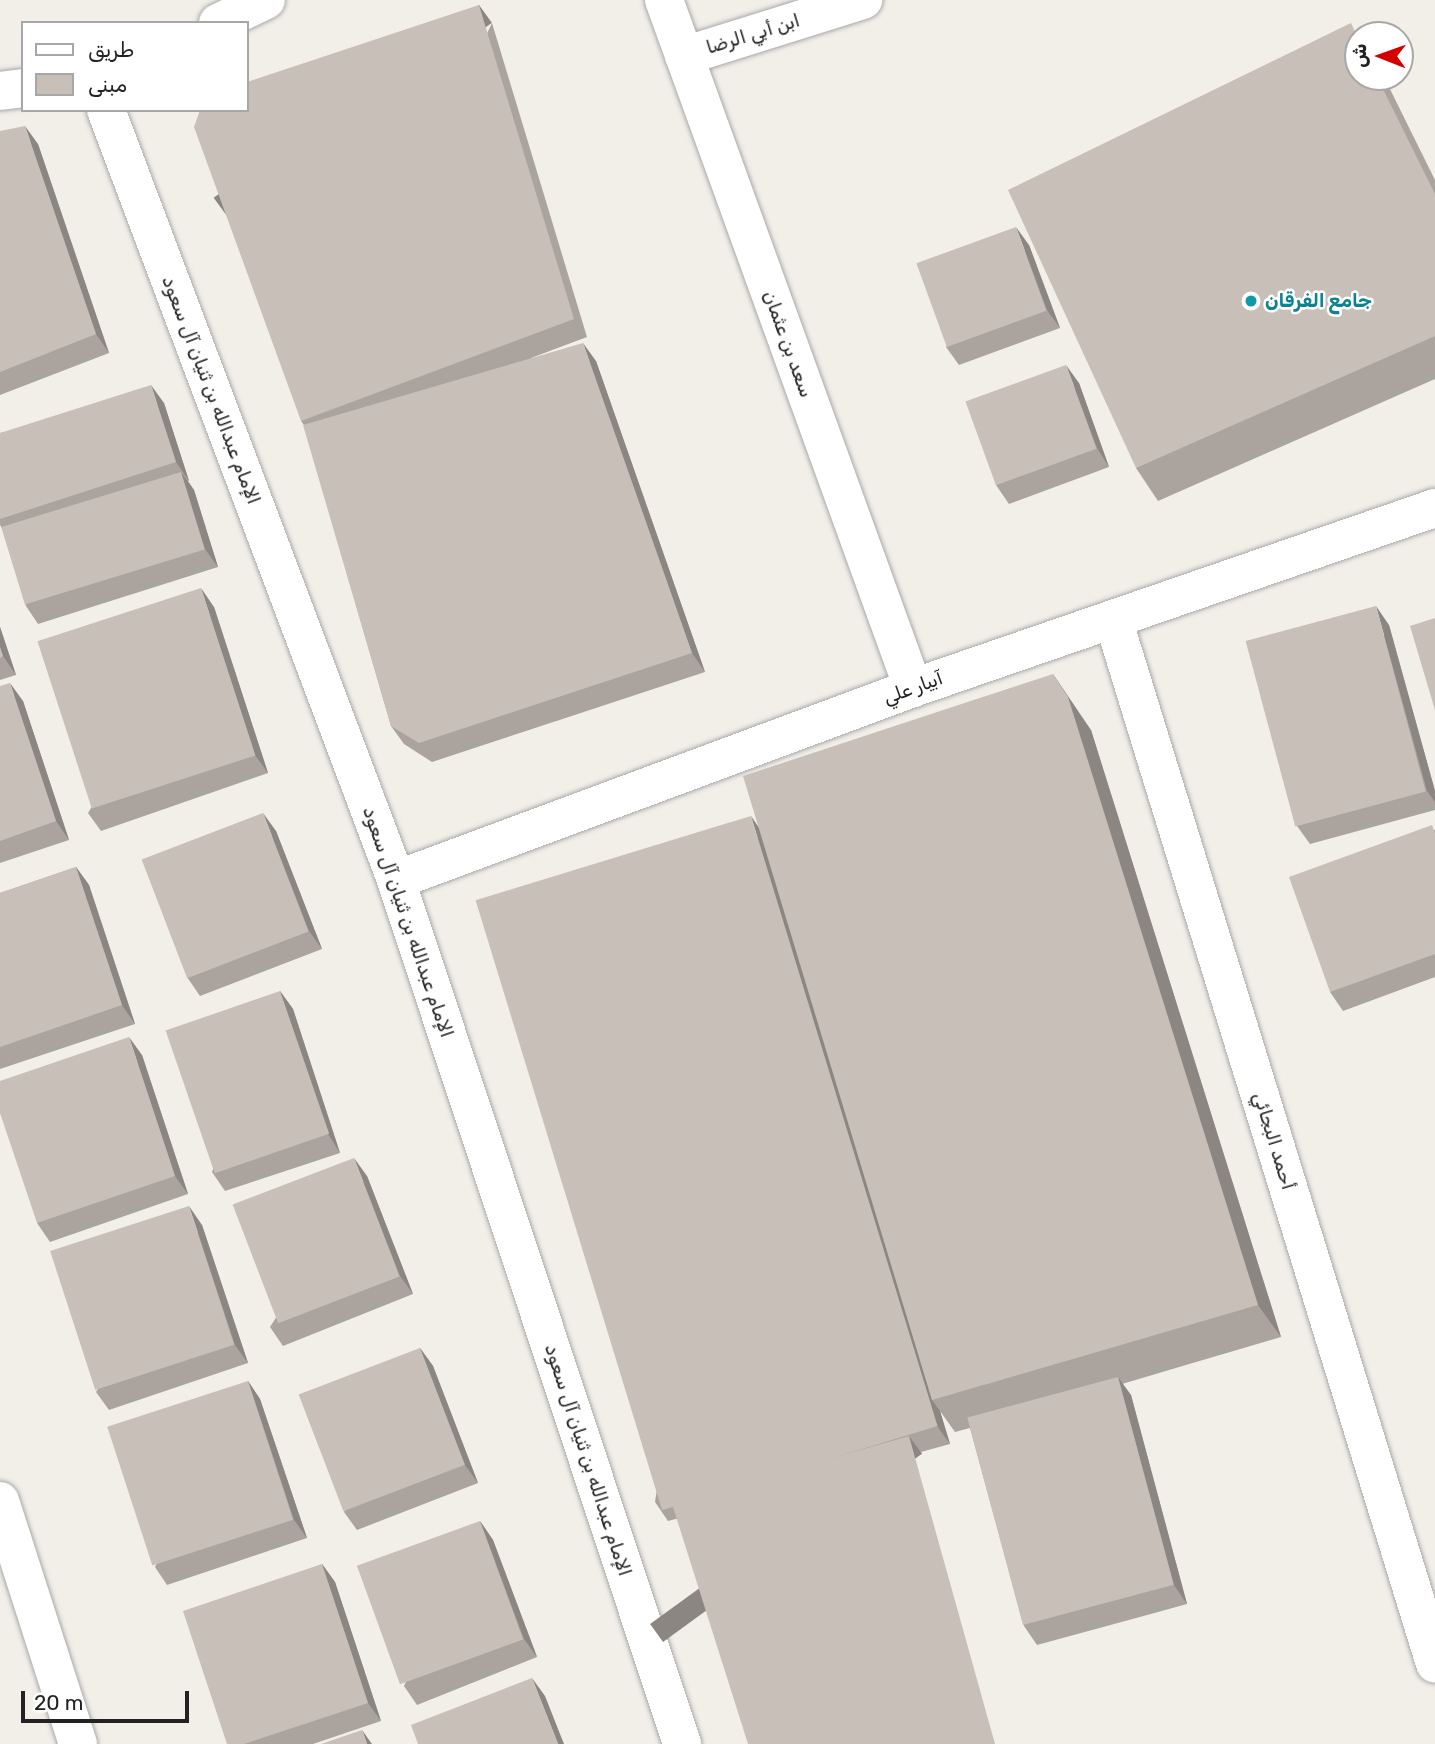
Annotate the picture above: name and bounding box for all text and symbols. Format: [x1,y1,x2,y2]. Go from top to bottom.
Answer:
street label: ابن أبي الرضا [703,9,803,59]
legend [21,21,248,112]
north arrow [1344,21,1414,91]
text: طريق [88,37,134,62]
text: ش [1348,43,1371,68]
text: مبنى [88,72,127,97]
street label: الإمام عبدالله بن ثنيان آل سعود [157,273,265,507]
street label: سعد بن عثمان [758,288,818,400]
place label: جامع الفرقان [1265,290,1372,312]
marker: جامع الفرقان [1243,293,1259,309]
street label: آبيار علي [880,667,946,709]
street label: الإمام عبدالله بن ثنيان آل سعود [358,804,458,1040]
street label: أحمد البجائي [1248,1089,1300,1193]
street label: الإمام عبدالله بن ثنيان آل سعود [540,1341,636,1579]
scale bar [24,1678,192,1722]
text: 20 m [34,1690,83,1715]

